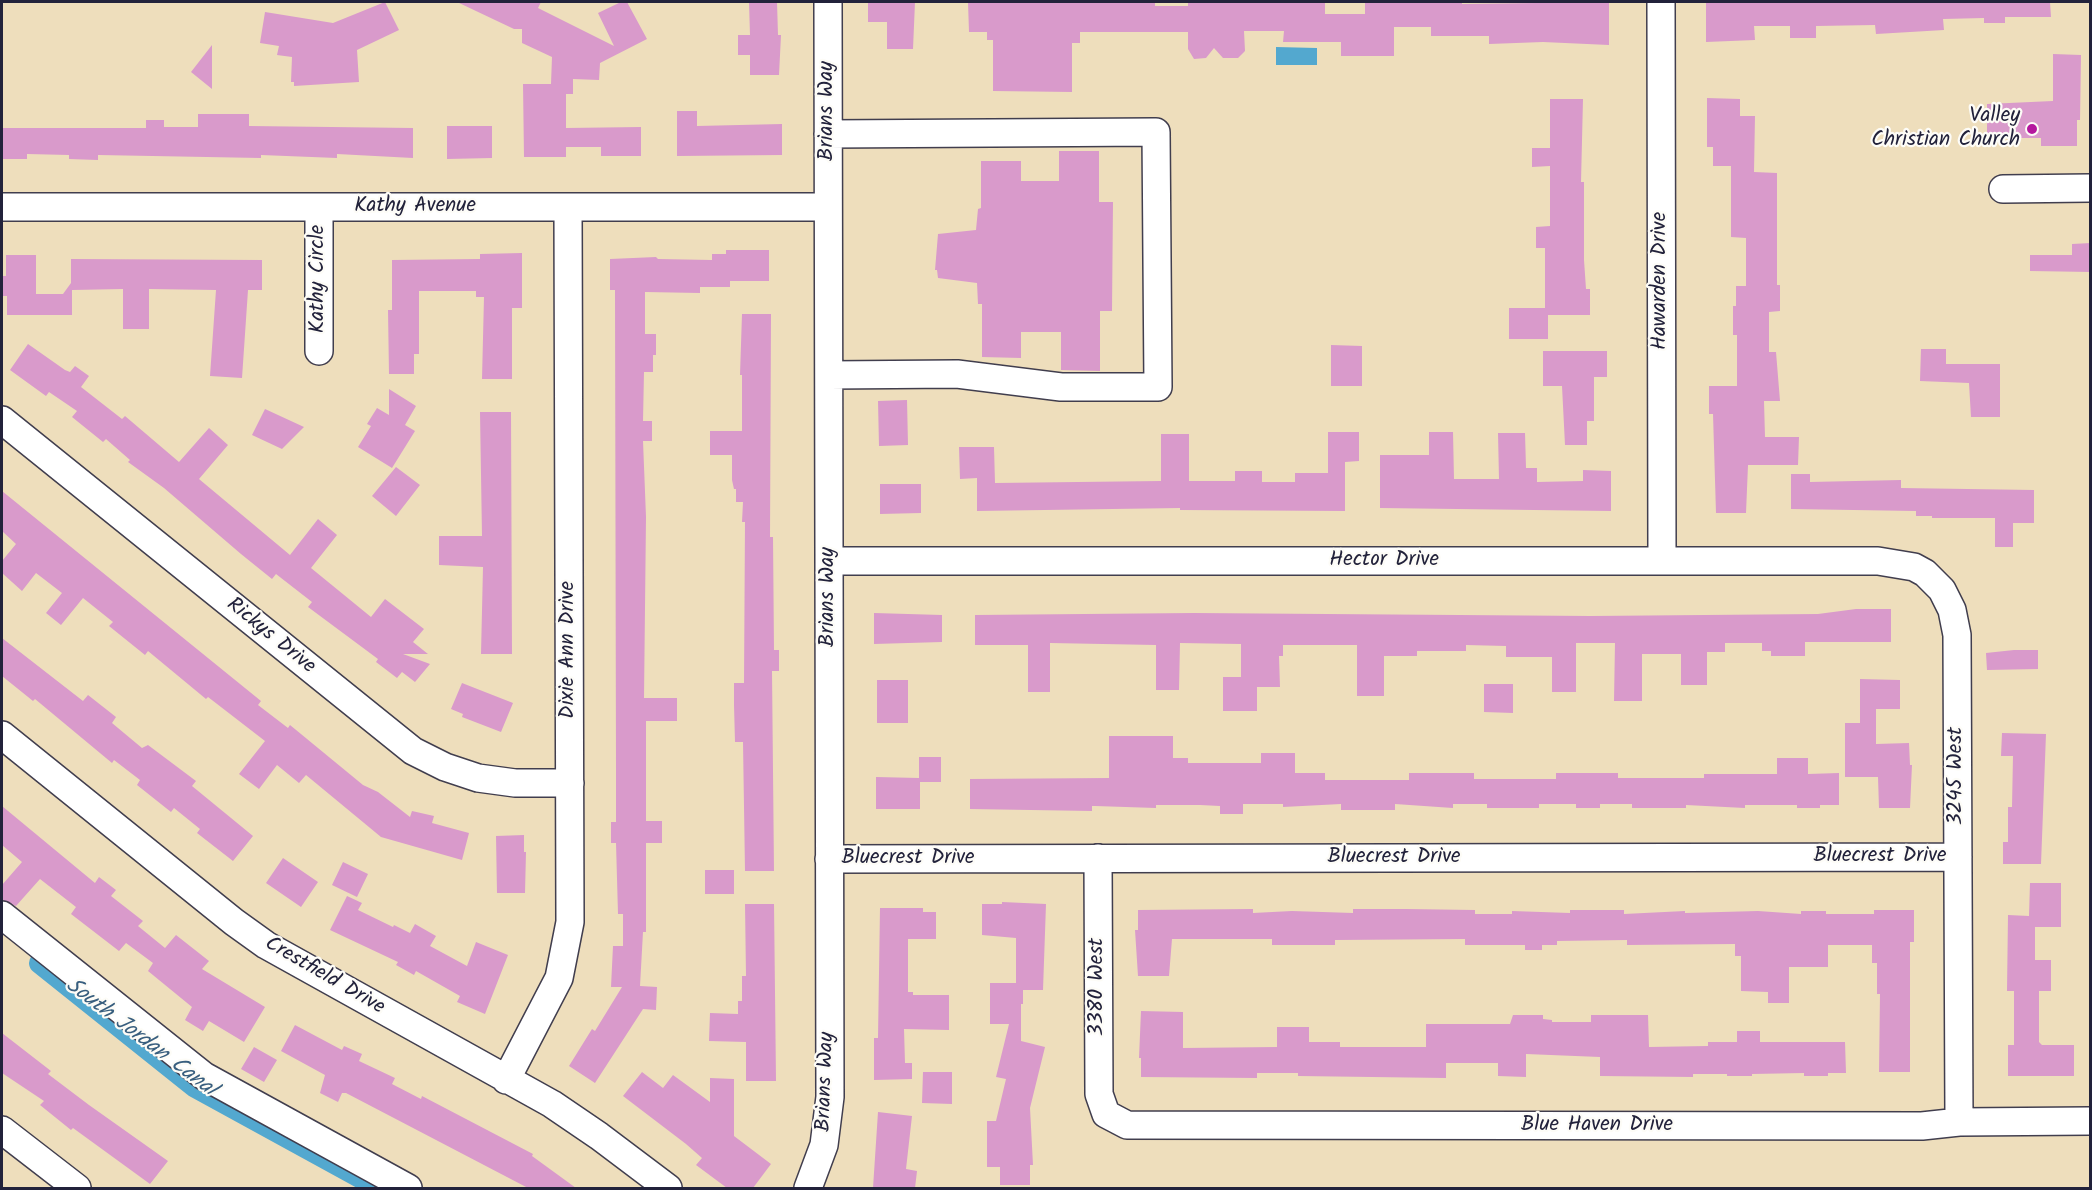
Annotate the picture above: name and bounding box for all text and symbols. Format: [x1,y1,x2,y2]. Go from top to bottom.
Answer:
street label: Brians Way [815,61,841,161]
place label: Valley Christian Church [1871,104,2020,154]
marker: Valley Christian Church [2025,122,2039,136]
street label: Kathy Avenue [354,194,476,220]
street label: Hawarden Drive [1648,212,1674,350]
street label: Kathy Circle [306,225,332,333]
street label: Brians Way [816,547,842,647]
street label: Hector Drive [1329,548,1439,574]
street label: Dixie Ann Drive [556,581,582,719]
street label: Rickys Drive [220,593,320,681]
street label: 3245 West [1944,727,1970,825]
street label: Bluecrest Drive [1813,844,1947,870]
street label: Bluecrest Drive [1327,845,1461,871]
street label: Bluecrest Drive [841,846,975,872]
street label: Crestfield Drive [259,932,389,1022]
street label: 3380 West [1085,938,1111,1036]
water label: South Jordan Canal [60,974,220,1104]
street label: Brians Way [813,1032,841,1132]
street label: Blue Haven Drive [1521,1113,1673,1139]

